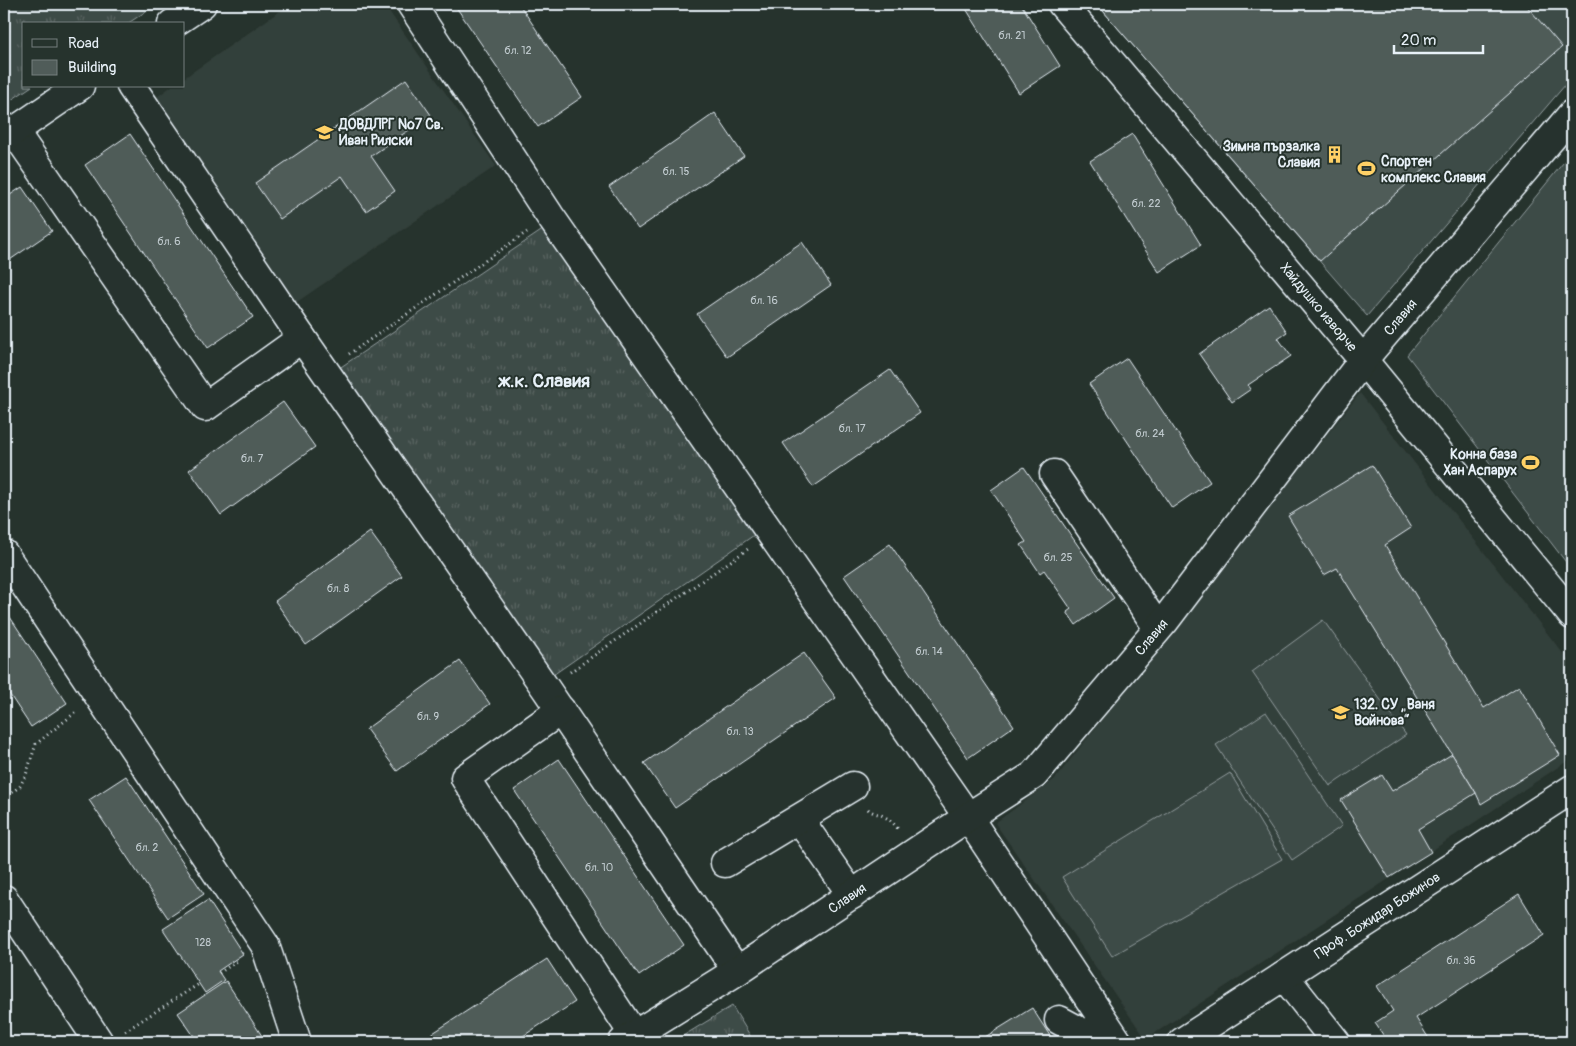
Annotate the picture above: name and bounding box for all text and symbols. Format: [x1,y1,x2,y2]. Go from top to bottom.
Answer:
legend [22,22,185,88]
scale bar [1394,22,1482,54]
house number: бл. 21 [998,29,1026,42]
text: 20 m [1401,31,1436,50]
text: Road [68,34,99,53]
house number: бл. 12 [504,44,532,57]
text: Building [68,58,116,77]
place label: ДОВДЛРГ №7 Св. Иван Рилски [338,116,444,149]
school or university icon: ДОВДЛРГ №7 Св. Иван Рилски [315,122,335,142]
place label: Зимна пързалка Славия [1223,138,1320,171]
building icon: Зимна пързалка Славия [1324,144,1344,164]
place label: Спортен комплекс Славия [1381,153,1486,186]
sports icon: Спортен комплекс Славия [1357,159,1377,179]
house number: бл. 15 [662,165,690,178]
house number: бл. 22 [1131,197,1161,210]
house number: бл. 6 [157,235,181,248]
street label: Хайдушко изворче [1276,259,1361,355]
house number: бл. 16 [750,294,778,307]
street label: Славия [1380,296,1420,339]
district label: ж.к. Славия [497,369,590,393]
house number: бл. 17 [838,422,866,435]
house number: бл. 24 [1135,427,1165,440]
place label: Конна база Хан Аспарух [1444,446,1517,479]
house number: бл. 7 [241,452,264,465]
sports icon: Конна база Хан Аспарух [1521,452,1541,472]
house number: бл. 25 [1043,551,1073,564]
house number: бл. 8 [327,582,350,595]
street label: Славия [1131,616,1171,659]
house number: бл. 14 [915,645,943,658]
place label: 132. СУ „Ваня Войнова“ [1354,696,1435,729]
school or university icon: 132. СУ „Ваня Войнова“ [1330,702,1350,722]
house number: бл. 9 [417,710,440,723]
house number: бл. 13 [726,725,754,738]
house number: бл. 2 [135,841,159,854]
house number: бл. 10 [585,861,613,874]
street label: Проф. Божидар Божинов [1311,868,1443,962]
street label: Славия [825,880,870,917]
house number: 128 [195,936,211,949]
house number: бл. 36 [1446,954,1476,967]

